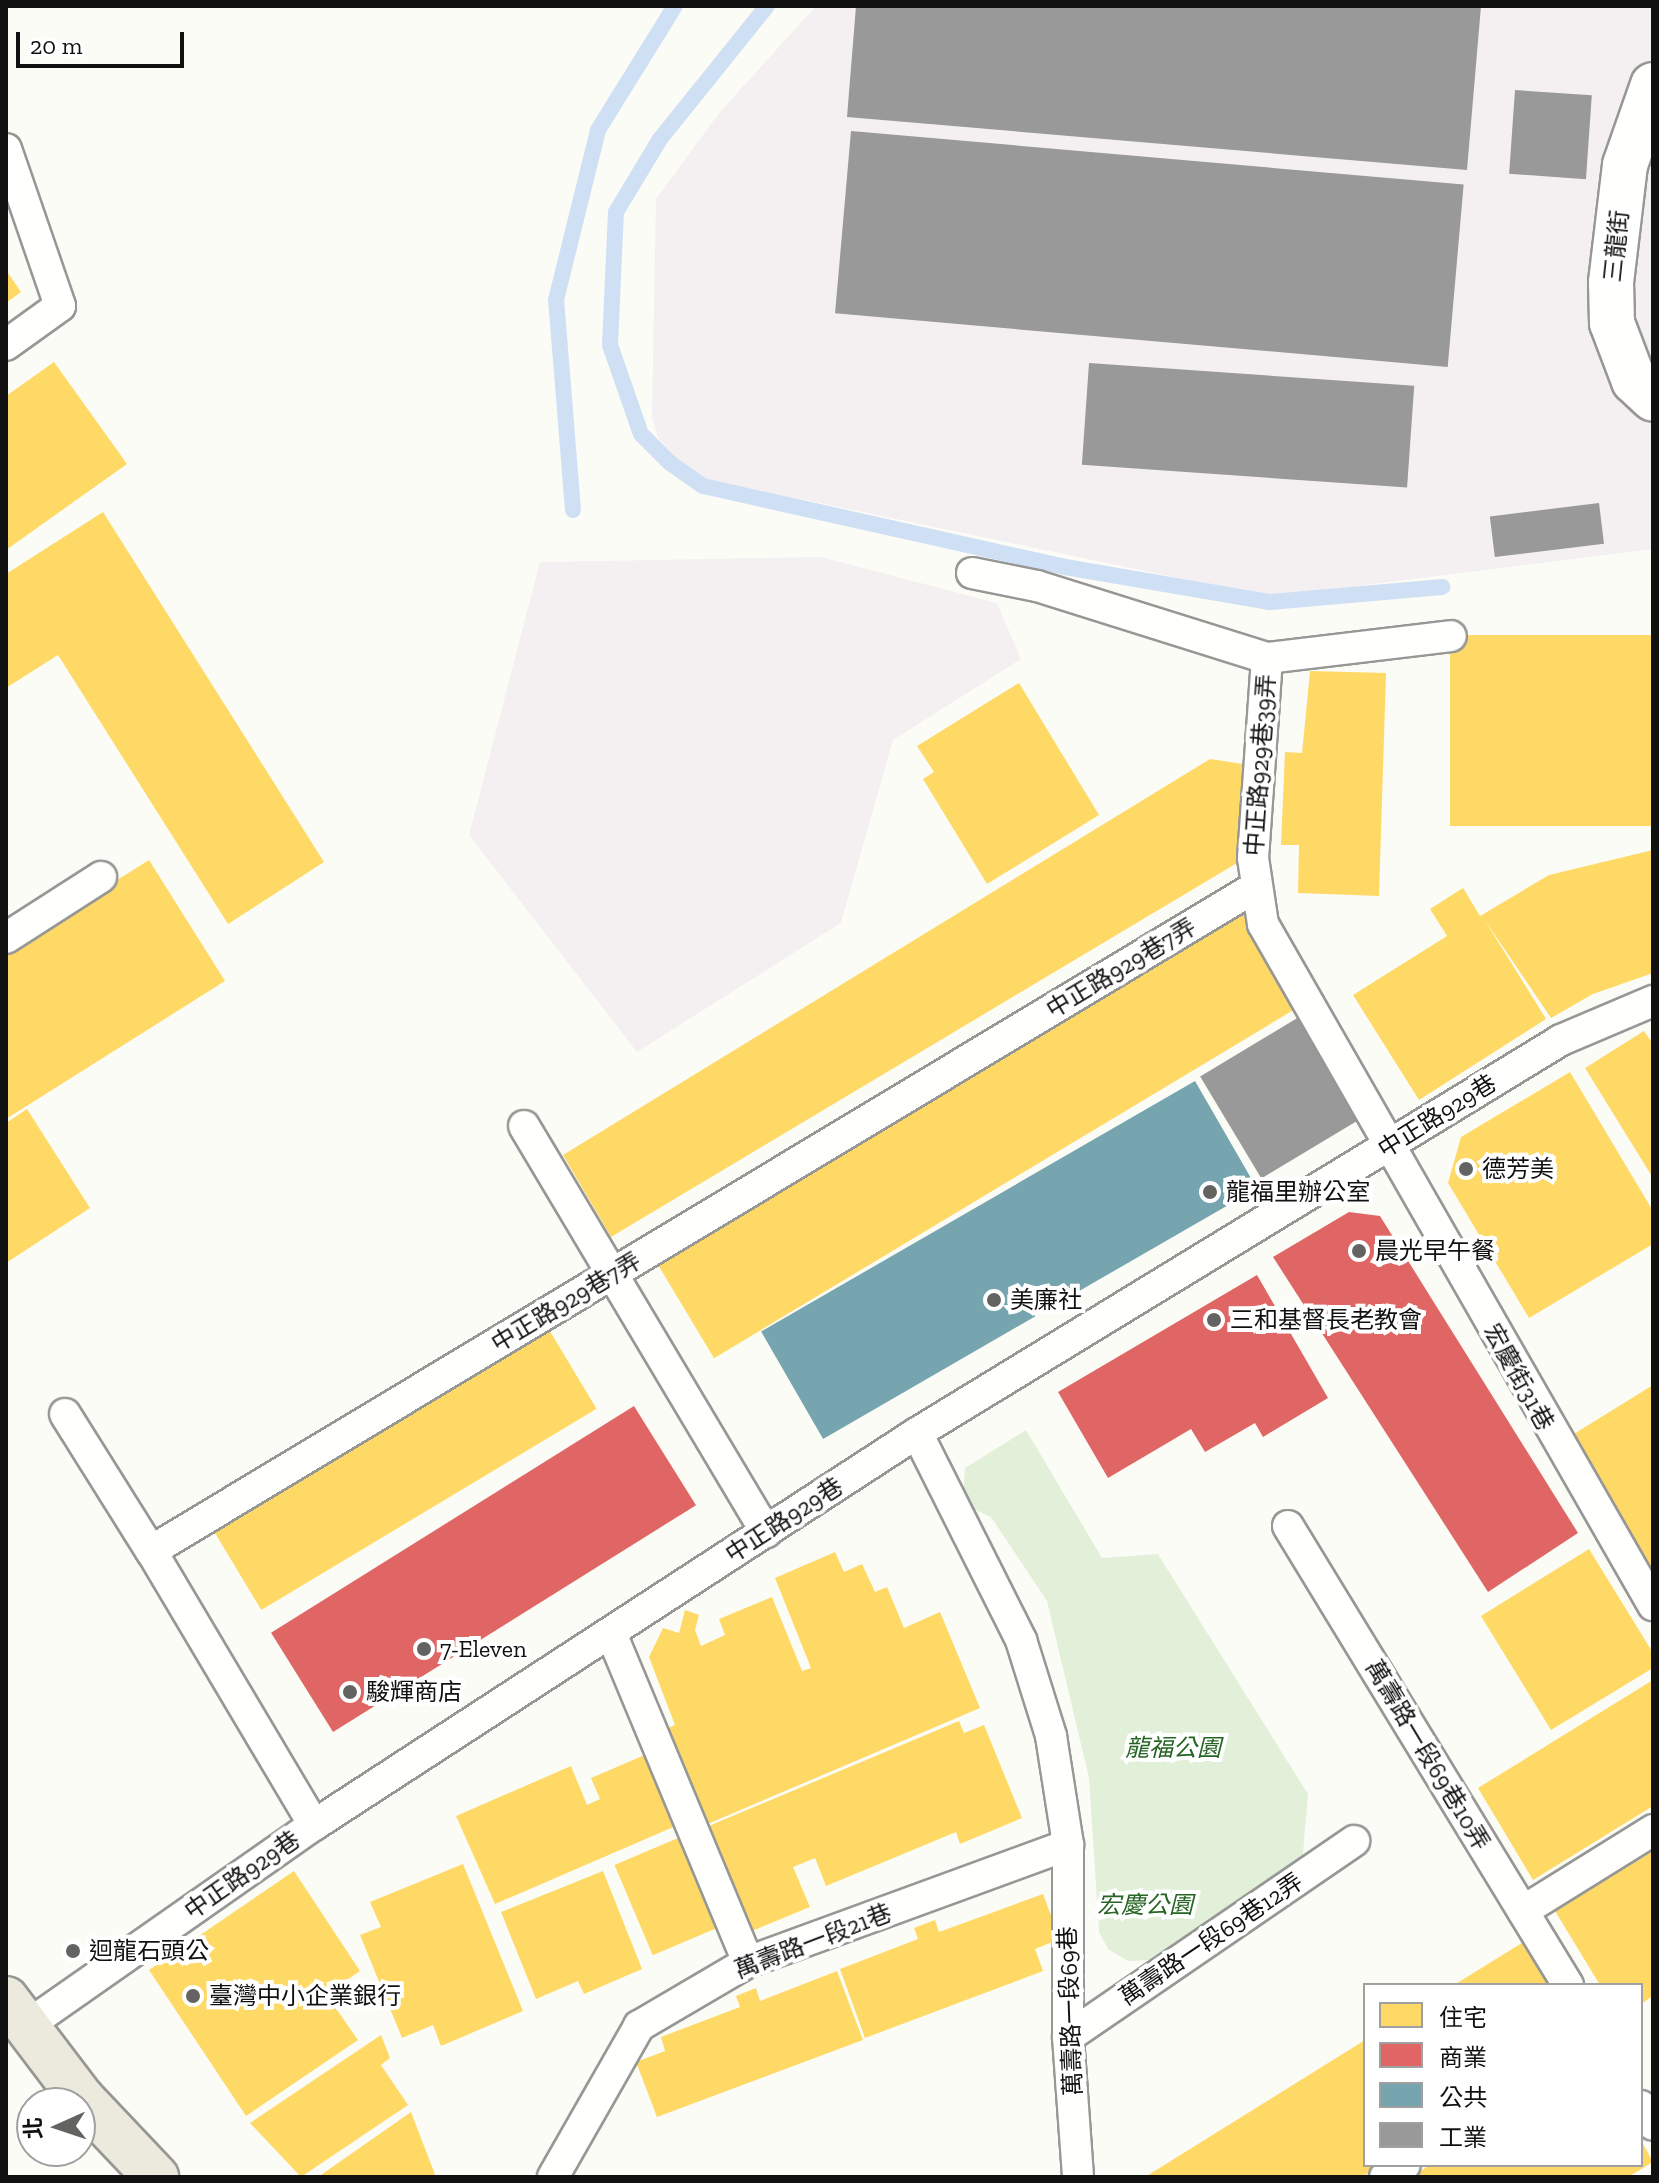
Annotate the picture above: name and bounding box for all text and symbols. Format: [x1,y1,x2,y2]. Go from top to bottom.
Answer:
scale bar [20,16,188,66]
text: 20 m [30,31,82,60]
street label: 三龍街 [1598,209,1634,283]
street label: 中正路929巷39弄 [1239,673,1281,857]
street label: 中正路929巷7弄 [1041,912,1201,1024]
street label: 中正路929巷 [1373,1068,1501,1164]
place label: 德芳美 [1482,1155,1554,1183]
marker: 德芳美 [1457,1160,1475,1178]
place label: 龍福里辦公室 [1226,1178,1370,1206]
marker: 龍福里辦公室 [1201,1183,1219,1201]
place label: 晨光早午餐 [1375,1237,1495,1265]
marker: 晨光早午餐 [1350,1242,1368,1260]
street label: 中正路929巷7弄 [486,1246,646,1358]
place label: 美廉社 [1010,1286,1082,1314]
marker: 美廉社 [985,1291,1003,1309]
place label: 三和基督長老教會 [1230,1306,1422,1334]
marker: 三和基督長老教會 [1205,1311,1223,1329]
street label: 宏慶街31巷 [1478,1319,1560,1435]
street label: 中正路929巷 [720,1471,848,1569]
place label: 7-Eleven [440,1635,527,1663]
marker: 7-Eleven [415,1640,433,1658]
street label: 萬壽路一段69巷10弄 [1360,1655,1496,1855]
place label: 駿輝商店 [366,1678,462,1706]
marker: 駿輝商店 [341,1683,359,1701]
park label: 龍福公園 [1125,1734,1221,1762]
street label: 中正路929巷 [179,1825,305,1925]
street label: 萬壽路一段69巷12弄 [1114,1867,1308,2011]
park label: 宏慶公園 [1097,1891,1193,1919]
street label: 萬壽路一段21巷 [731,1898,895,1984]
street label: 萬壽路一段69巷 [1053,1926,1087,2096]
place label: 迴龍石頭公 [89,1937,209,1965]
marker: 迴龍石頭公 [64,1942,82,1960]
place label: 臺灣中小企業銀行 [209,1982,401,2010]
legend [1363,1983,1643,2167]
marker: 臺灣中小企業銀行 [184,1987,202,2005]
text: 住宅 [1439,2003,1487,2032]
text: 商業 [1439,2043,1487,2072]
text: 公共 [1439,2083,1487,2112]
north arrow [16,2087,96,2167]
text: 北 [19,2116,48,2140]
text: 工業 [1439,2123,1487,2152]

